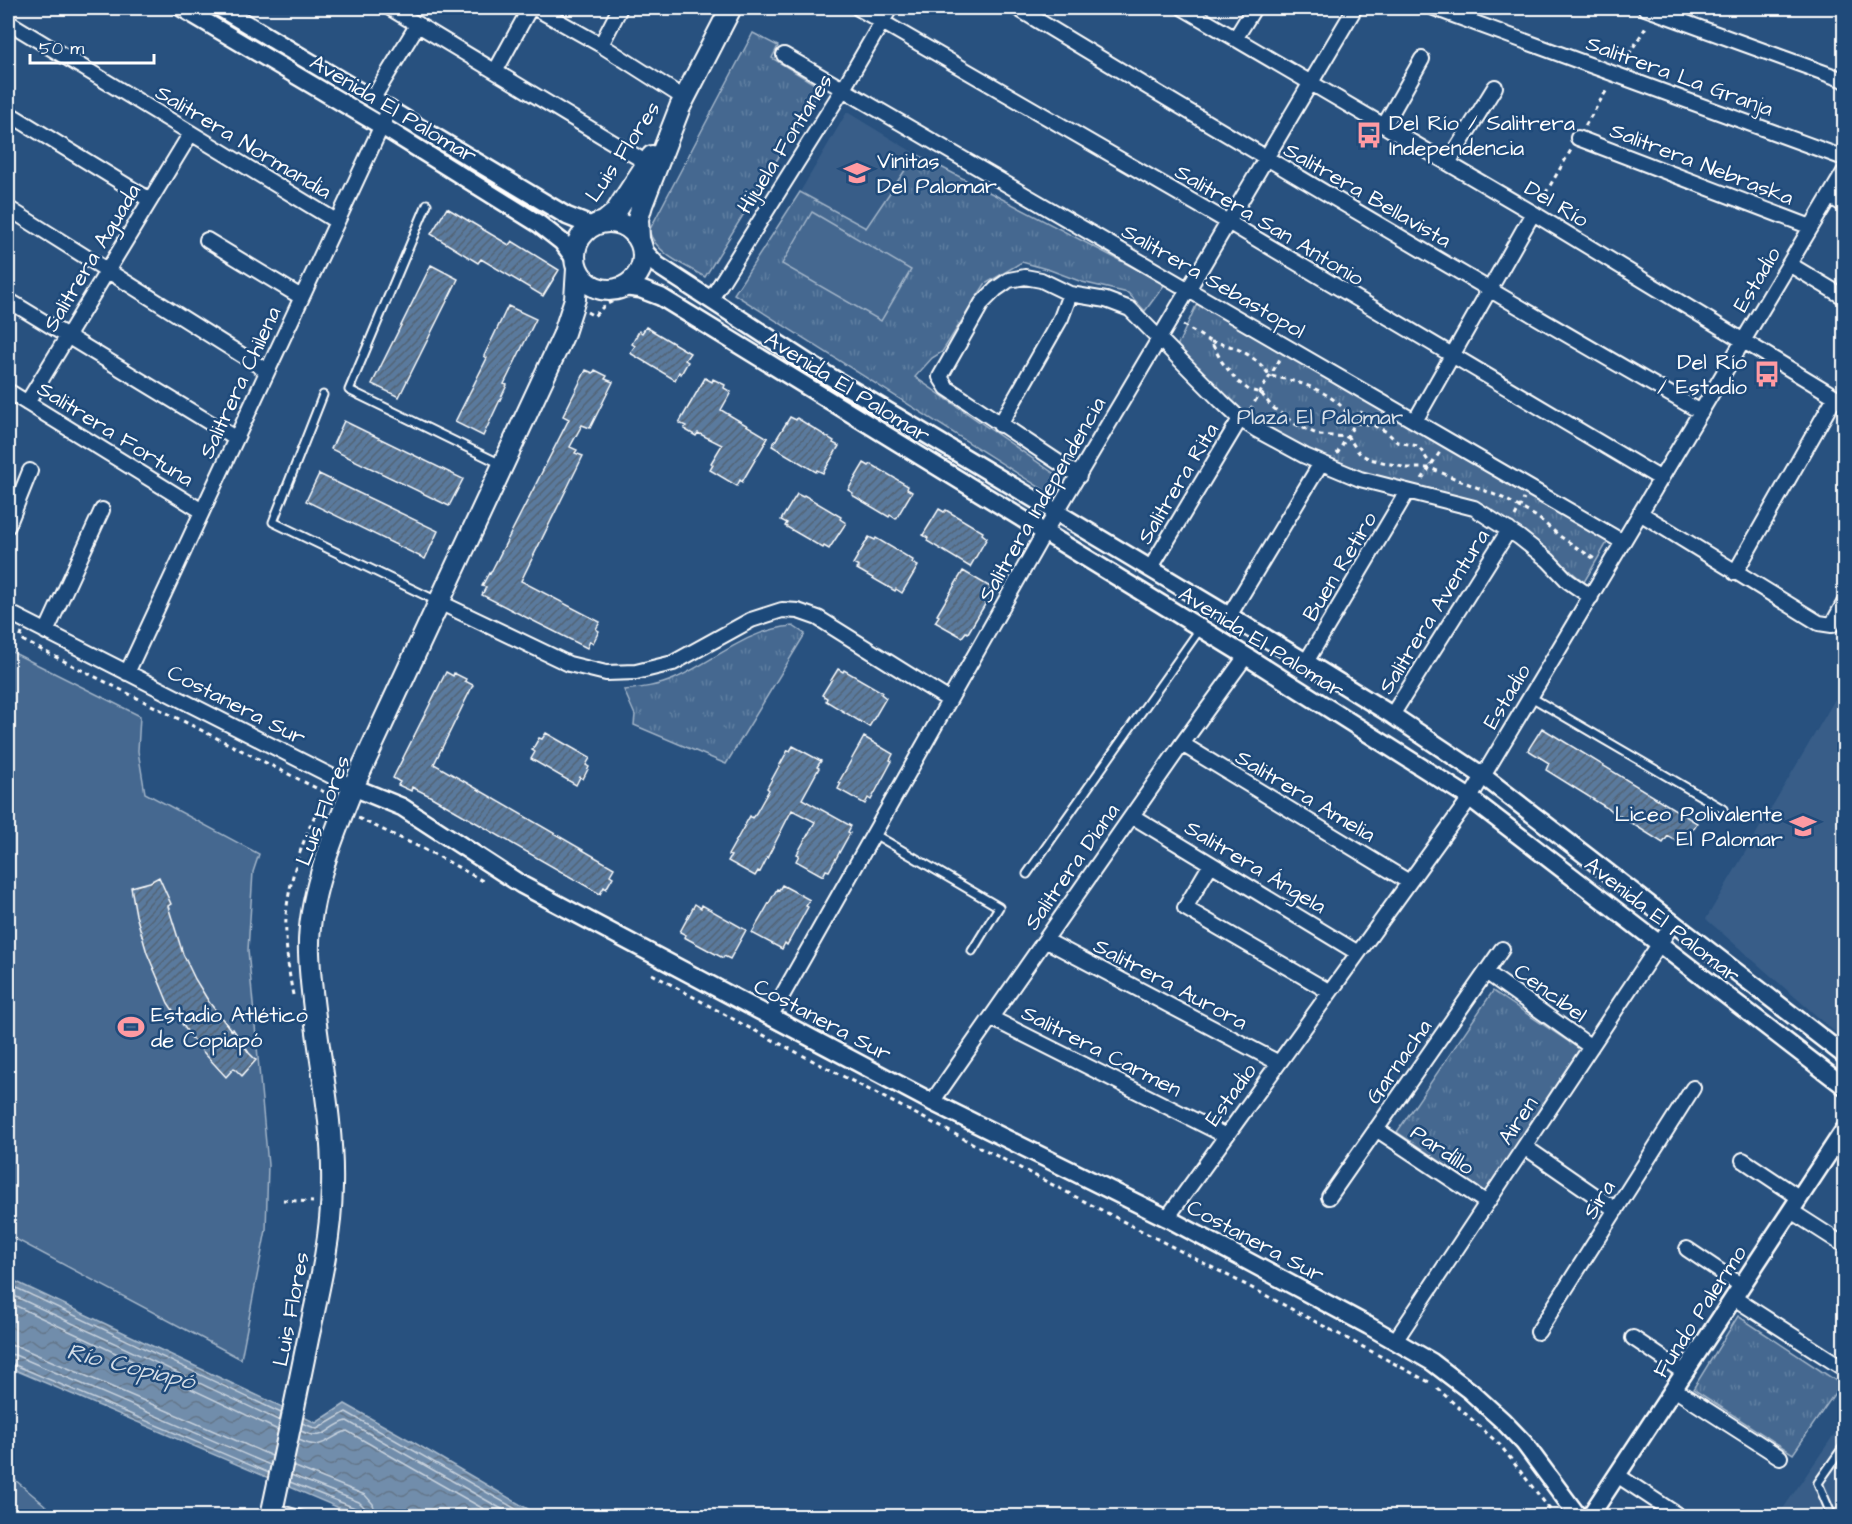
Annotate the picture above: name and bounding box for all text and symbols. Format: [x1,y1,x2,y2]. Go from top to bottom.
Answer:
scale bar [30,27,154,65]
street label: Salitrera La Granja [1582,28,1777,125]
text: 50 m [39,36,84,61]
street label: Avenida El Palomar [304,47,483,171]
street label: Hijuela Fontanes [730,68,841,220]
street label: Salitrera Normandia [149,77,337,207]
street label: Luis Flores [578,95,668,208]
place label: Del Río / Salitrera Independencia [1389,108,1575,164]
street label: Salitrera Nebraska [1605,115,1798,214]
bus stop icon: Del Río / Salitrera Independencia [1354,120,1384,150]
street label: Salitrera Bellavista [1278,135,1457,256]
place label: Vinitas Del Palomar [877,146,997,202]
street label: Salitrera San Antonio [1169,157,1370,294]
school or university icon: Vinitas Del Palomar [842,158,872,188]
street label: Del Río [1518,173,1595,236]
street label: Salitrera Aguada [36,178,150,338]
street label: Salitrera Sebastopol [1116,216,1311,347]
street label: Estadio [1726,241,1789,318]
street label: Salitrera Chilena [192,302,289,464]
street label: Avenida El Palomar [758,324,936,451]
place label: Del Río / Estadio [1657,347,1748,403]
bus stop icon: Del Río / Estadio [1752,359,1782,389]
street label: Salitrera Fortuna [31,374,199,495]
street label: Salitrera Independencia [971,391,1114,608]
park label: Plaza El Palomar [1237,402,1403,433]
street label: Salitrera Rita [1130,417,1227,550]
street label: Buen Retiro [1295,506,1386,627]
street label: Salitrera Aventura [1371,523,1497,700]
street label: Avenida El Palomar [1172,579,1350,706]
street label: Costanera Sur [162,657,311,754]
street label: Estadio [1476,658,1539,735]
street label: Salitrera Amelia [1229,742,1381,850]
street label: Luis Flores [288,751,359,870]
street label: Salitrera Diana [1017,797,1127,936]
place label: Liceo Polivalente El Palomar [1614,799,1783,855]
school or university icon: Liceo Polivalente El Palomar [1788,811,1818,841]
street label: Salitrera Ángela [1178,813,1332,923]
street label: Avenida El Palomar [1578,850,1746,991]
street label: Salitrera Aurora [1088,931,1253,1038]
street label: Cencibel [1507,956,1593,1030]
street label: Costanera Sur [748,971,896,1070]
street label: Salitrera Carmen [1016,998,1187,1105]
place label: Estadio Atlético de Copiapó [151,1000,308,1056]
sports icon: Estadio Atlético de Copiapó [116,1012,146,1042]
street label: Garnacha [1359,1013,1440,1110]
street label: Estadio [1198,1056,1265,1133]
street label: Airen [1491,1090,1546,1151]
street label: Pardillo [1404,1117,1481,1183]
street label: Sira [1575,1174,1623,1225]
street label: Costanera Sur [1181,1192,1329,1291]
street label: Fundo Palermo [1646,1239,1755,1384]
street label: Luis Flores [265,1250,318,1369]
water label: Río Copiapó [63,1335,200,1400]

